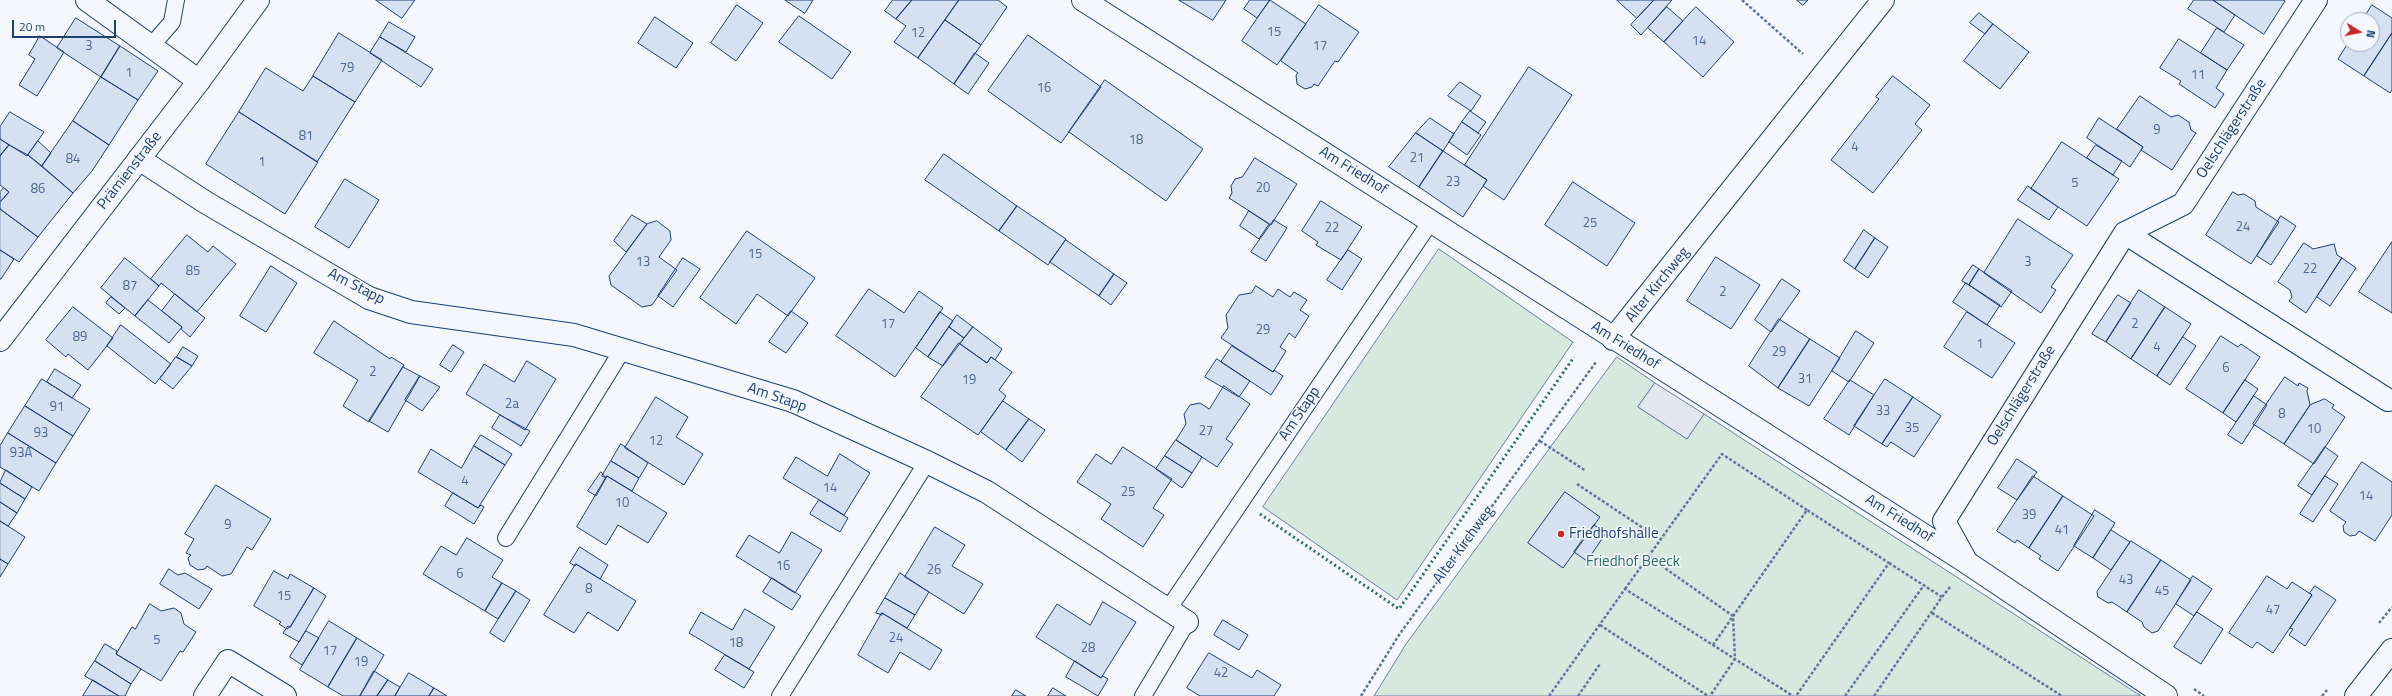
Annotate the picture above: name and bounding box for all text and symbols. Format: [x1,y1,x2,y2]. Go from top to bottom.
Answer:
scale bar [14,12,118,38]
north arrow [2340,12,2380,52]
text: 20 m [19,17,45,36]
house number: 15 [1267,25,1281,41]
house number: 12 [911,26,925,42]
text: N [2362,29,2379,39]
house number: 14 [1692,34,1706,50]
house number: 3 [85,39,93,55]
house number: 17 [1313,39,1327,55]
house number: 79 [340,61,354,77]
house number: 1 [125,66,133,82]
house number: 11 [2191,68,2205,84]
street label: Oelschlägerstraße [2193,76,2271,182]
house number: 16 [1037,81,1051,97]
house number: 9 [2153,123,2161,139]
street label: Prämienstraße [94,128,166,214]
house number: 81 [299,129,313,145]
house number: 18 [1129,133,1143,149]
house number: 4 [1851,140,1859,156]
street label: Am Friedhof [1315,143,1391,199]
house number: 21 [1410,151,1424,167]
house number: 84 [66,152,80,168]
house number: 1 [258,155,266,171]
house number: 23 [1446,175,1460,191]
house number: 5 [2071,176,2079,192]
house number: 20 [1256,181,1270,197]
house number: 86 [31,182,45,198]
house number: 25 [1583,216,1597,232]
house number: 24 [2236,220,2250,236]
house number: 22 [1325,221,1339,237]
street label: Alter Kirchweg [1622,244,1694,326]
house number: 15 [748,247,762,263]
house number: 13 [636,255,650,271]
house number: 3 [2024,255,2032,271]
house number: 22 [2303,262,2317,278]
house number: 85 [186,264,200,280]
street label: Am Stapp [325,265,387,309]
house number: 87 [123,279,137,295]
house number: 2 [1719,285,1727,301]
house number: 17 [881,317,895,333]
house number: 2 [2131,317,2139,333]
street label: Am Friedhof [1587,318,1663,374]
house number: 29 [1256,323,1270,339]
house number: 89 [73,330,87,346]
house number: 1 [1976,337,1984,353]
house number: 4 [2153,340,2161,356]
street label: Oelschlägerstraße [1984,342,2060,450]
house number: 29 [1772,345,1786,361]
house number: 6 [2222,361,2230,377]
house number: 2 [369,365,377,381]
house number: 31 [1798,372,1812,388]
house number: 19 [962,373,976,389]
street label: Am Stapp [745,380,809,416]
street label: Am Stapp [1275,384,1325,444]
house number: 2a [505,397,519,413]
house number: 91 [50,400,64,416]
house number: 33 [1876,404,1890,420]
house number: 8 [2278,407,2286,423]
house number: 35 [1905,421,1919,437]
house number: 10 [2307,422,2321,438]
house number: 27 [1199,424,1213,440]
house number: 93 [34,426,48,442]
house number: 12 [649,434,663,450]
house number: 93A [10,446,32,462]
house number: 4 [461,474,469,490]
house number: 14 [823,481,837,497]
house number: 25 [1121,485,1135,501]
house number: 14 [2359,489,2373,505]
street label: Am Friedhof [1861,491,1937,547]
house number: 10 [615,496,629,512]
street label: Alter Kirchweg [1430,503,1498,587]
house number: 39 [2022,508,2036,524]
house number: 9 [224,518,232,534]
house number: 41 [2055,523,2069,539]
place label: Friedhofshalle [1569,525,1659,543]
marker: Friedhofshalle [1556,529,1566,539]
park label: Friedhof Beeck [1586,553,1680,571]
house number: 16 [776,559,790,575]
house number: 26 [927,563,941,579]
house number: 6 [456,567,464,583]
house number: 43 [2119,573,2133,589]
house number: 8 [585,582,593,598]
house number: 45 [2155,584,2169,600]
house number: 15 [277,589,291,605]
house number: 47 [2266,603,2280,619]
house number: 24 [889,631,903,647]
house number: 5 [153,633,161,649]
house number: 18 [729,636,743,652]
house number: 28 [1081,641,1095,657]
house number: 17 [323,644,337,660]
house number: 19 [354,655,368,671]
house number: 42 [1214,666,1228,682]

